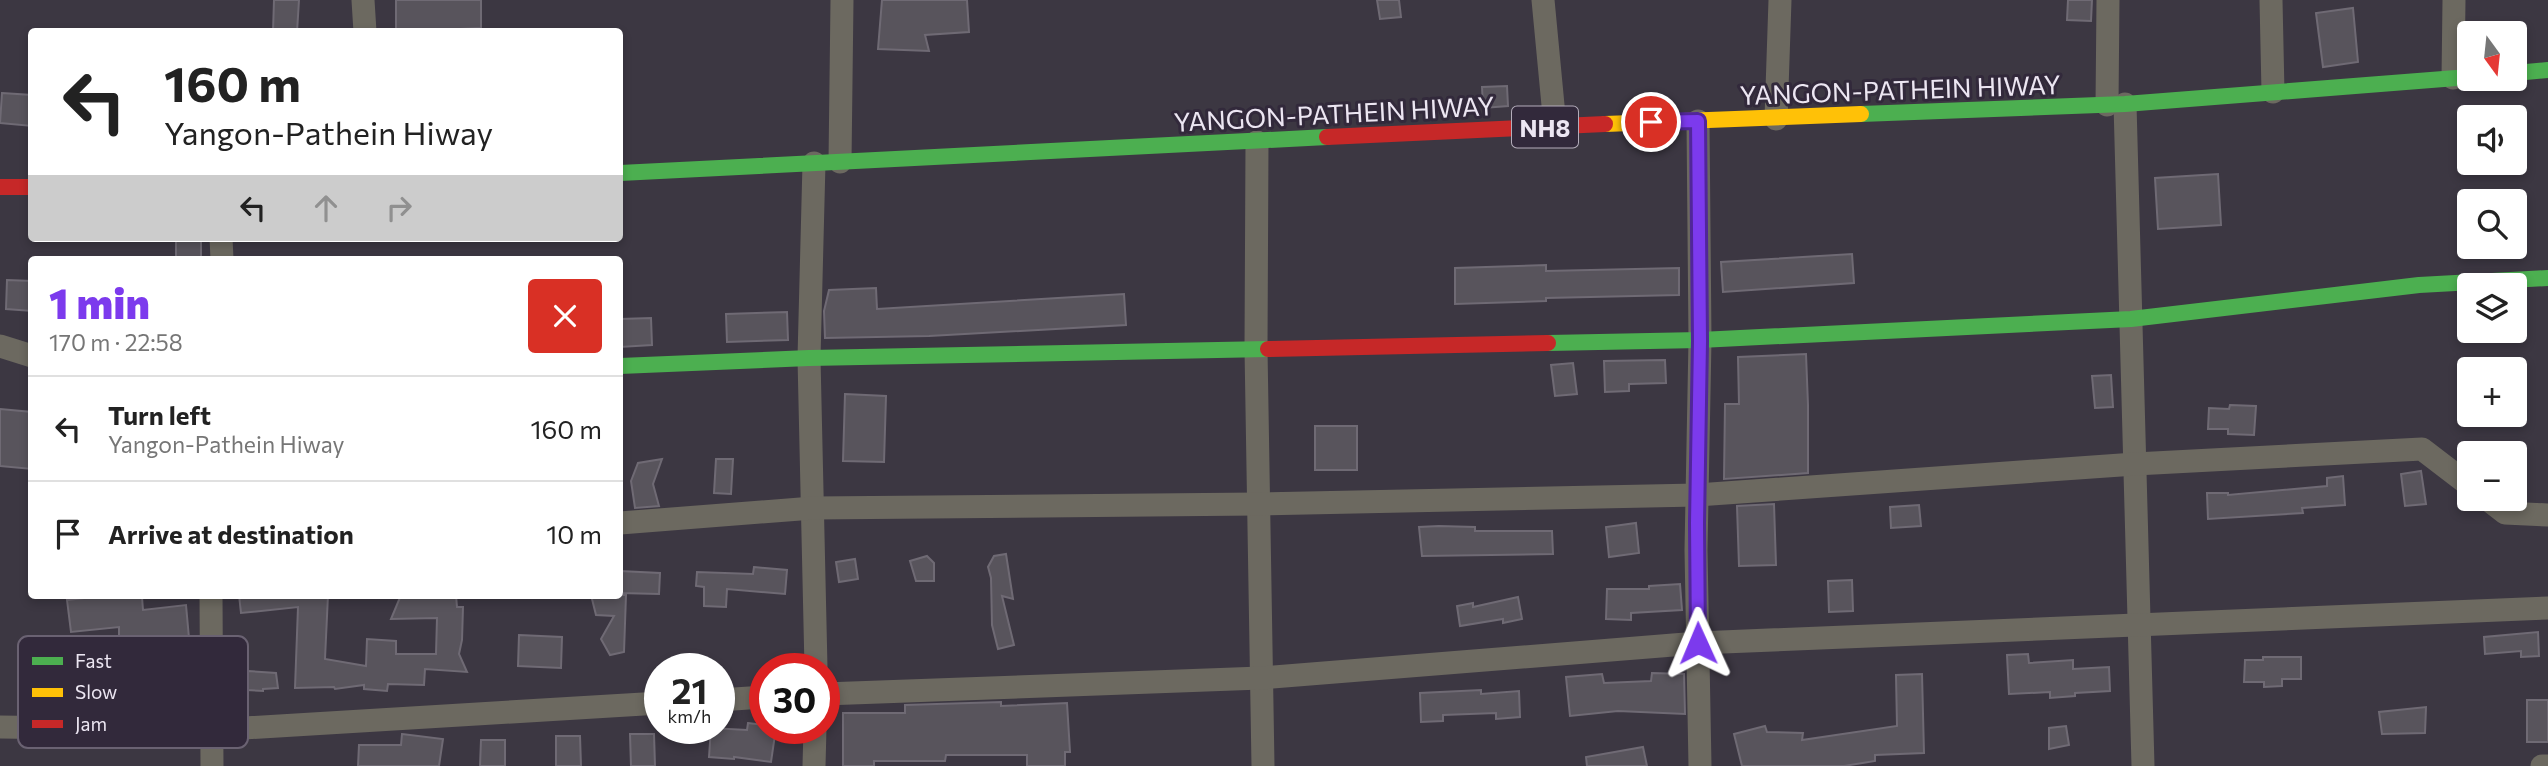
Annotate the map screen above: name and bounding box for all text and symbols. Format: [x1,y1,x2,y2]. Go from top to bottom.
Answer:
north arrow [2457,21,2527,91]
map controls [2457,21,2527,511]
text: 160 m [164,52,301,112]
icon: left [49,56,140,147]
street label: YANGON-PATHEIN HIWAY [1739,68,2061,110]
street label: YANGON-PATHEIN HIWAY [1173,89,1495,137]
pin [1621,92,1681,152]
icon: arrive [1632,103,1670,141]
button: sound [2457,105,2527,175]
road number: NH8 [1512,106,1578,148]
text: Yangon-Pathein Hiway [164,112,493,152]
icon: left [234,189,272,227]
icon: ahead [307,189,345,227]
icon: right [380,189,418,227]
button: search [2457,189,2527,259]
button: layers [2457,273,2527,343]
text: 1 min [49,276,150,328]
button: close [528,279,602,353]
text: 170 m · 22:58 [49,328,183,356]
button: + [2457,357,2527,427]
text: Turn left [108,399,211,430]
icon: left [49,410,87,448]
text: 160 m [530,413,602,444]
text: Yangon-Pathein Hiway [108,430,344,458]
button: − [2457,441,2527,511]
icon: arrive [49,515,87,553]
text: Arrive at destination [108,518,354,549]
text: 10 m [546,518,602,549]
position arrow [1661,606,1735,680]
legend [18,636,248,748]
text: Fast [75,649,112,672]
speed limit sign: 30 [749,653,840,744]
text: 21 [672,668,707,711]
text: Slow [75,680,117,703]
text: km/h [668,705,711,727]
text: Jam [75,712,107,735]

